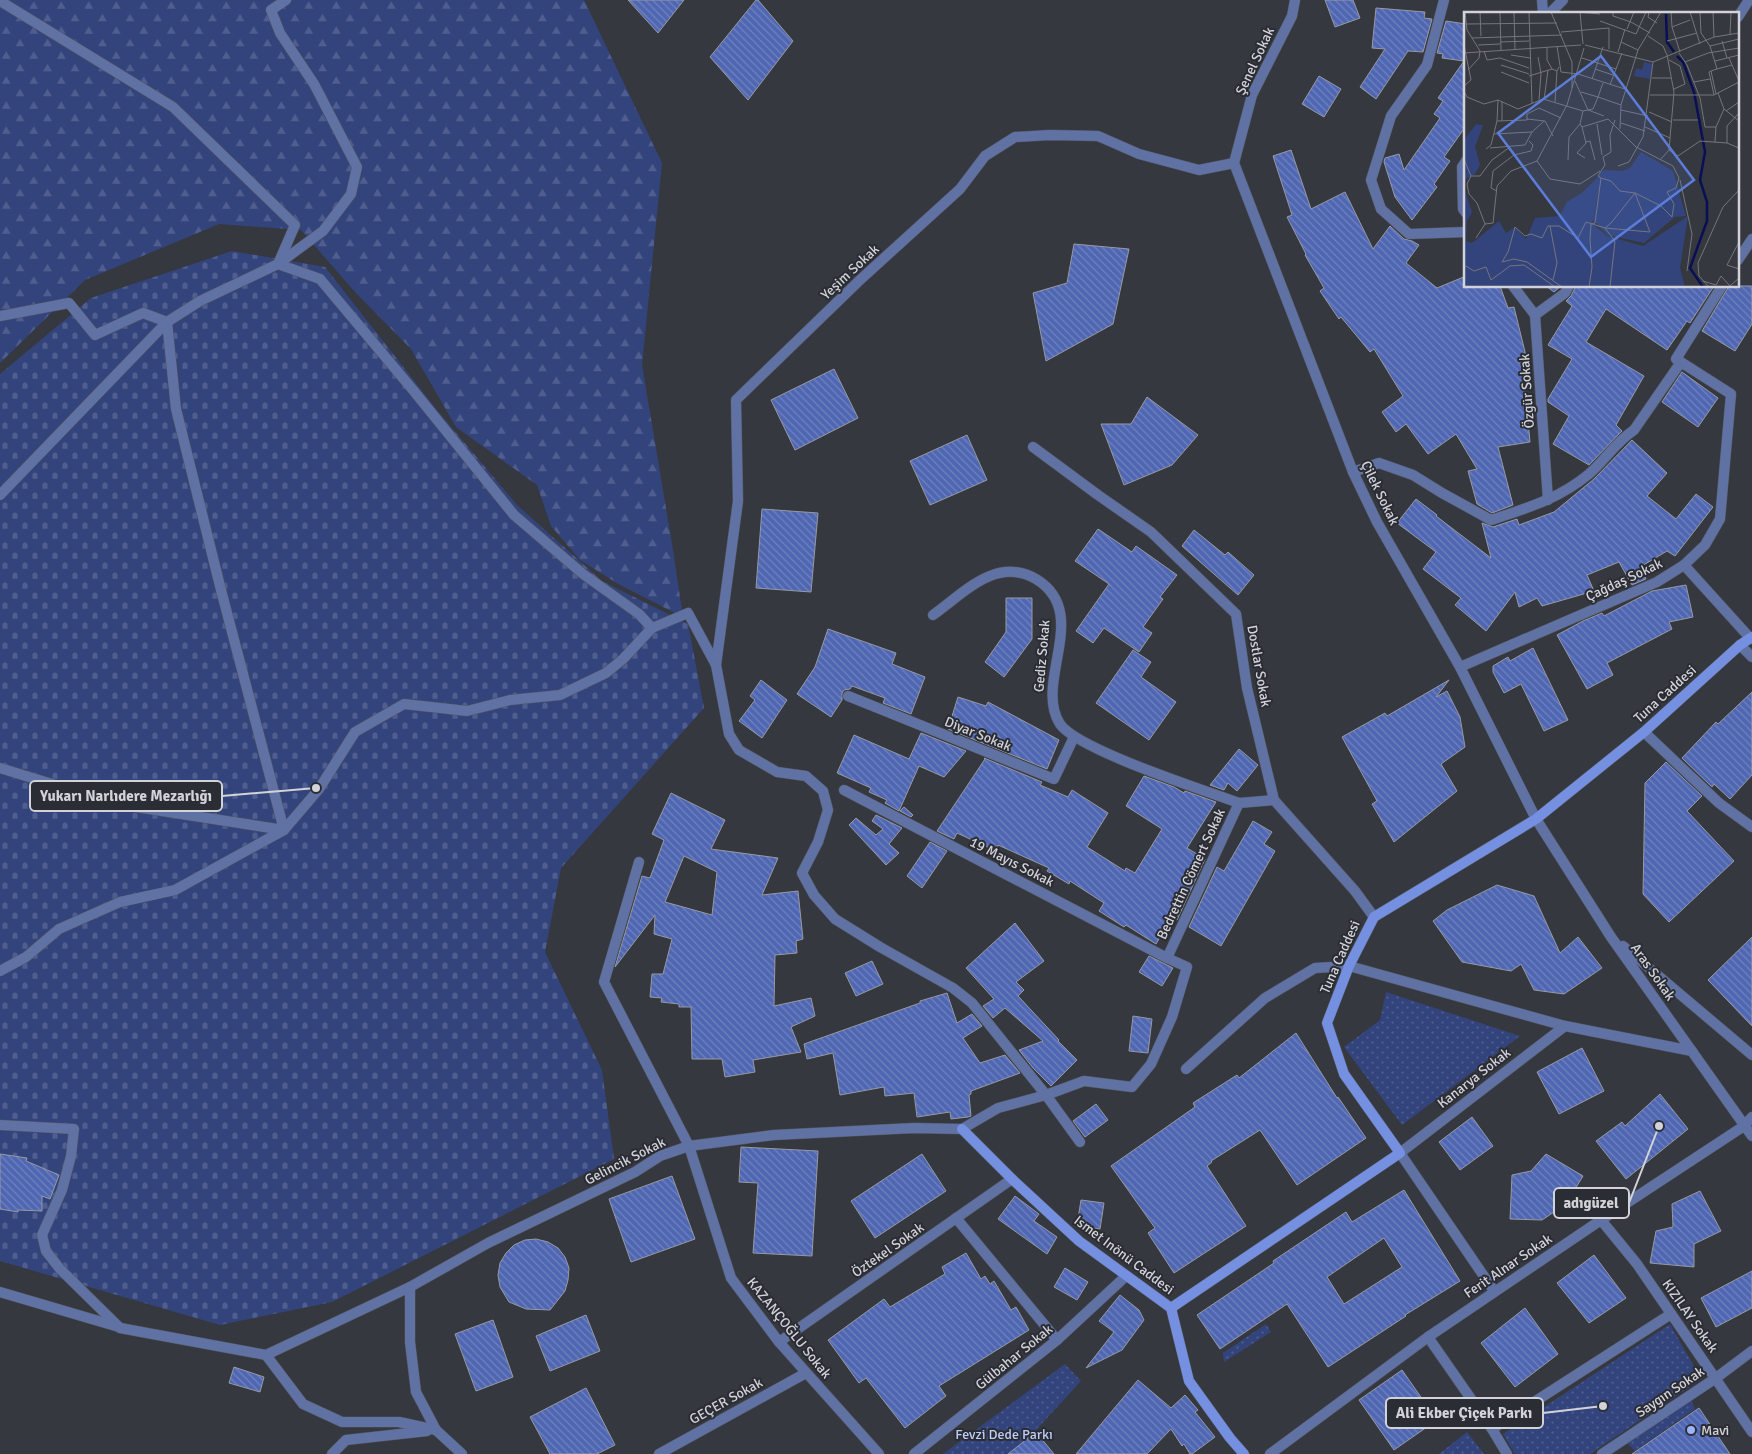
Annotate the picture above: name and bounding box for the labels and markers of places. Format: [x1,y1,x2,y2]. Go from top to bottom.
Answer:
callout: Yukarı Narlıdere Mezarlığı [30,781,222,811]
callout: adıgüzel [1554,1188,1629,1218]
callout: Ali Ekber Çiçek Parkı [1386,1398,1543,1428]
place label: Mavi [1701,1422,1729,1439]
marker: Mavi [1685,1424,1697,1436]

